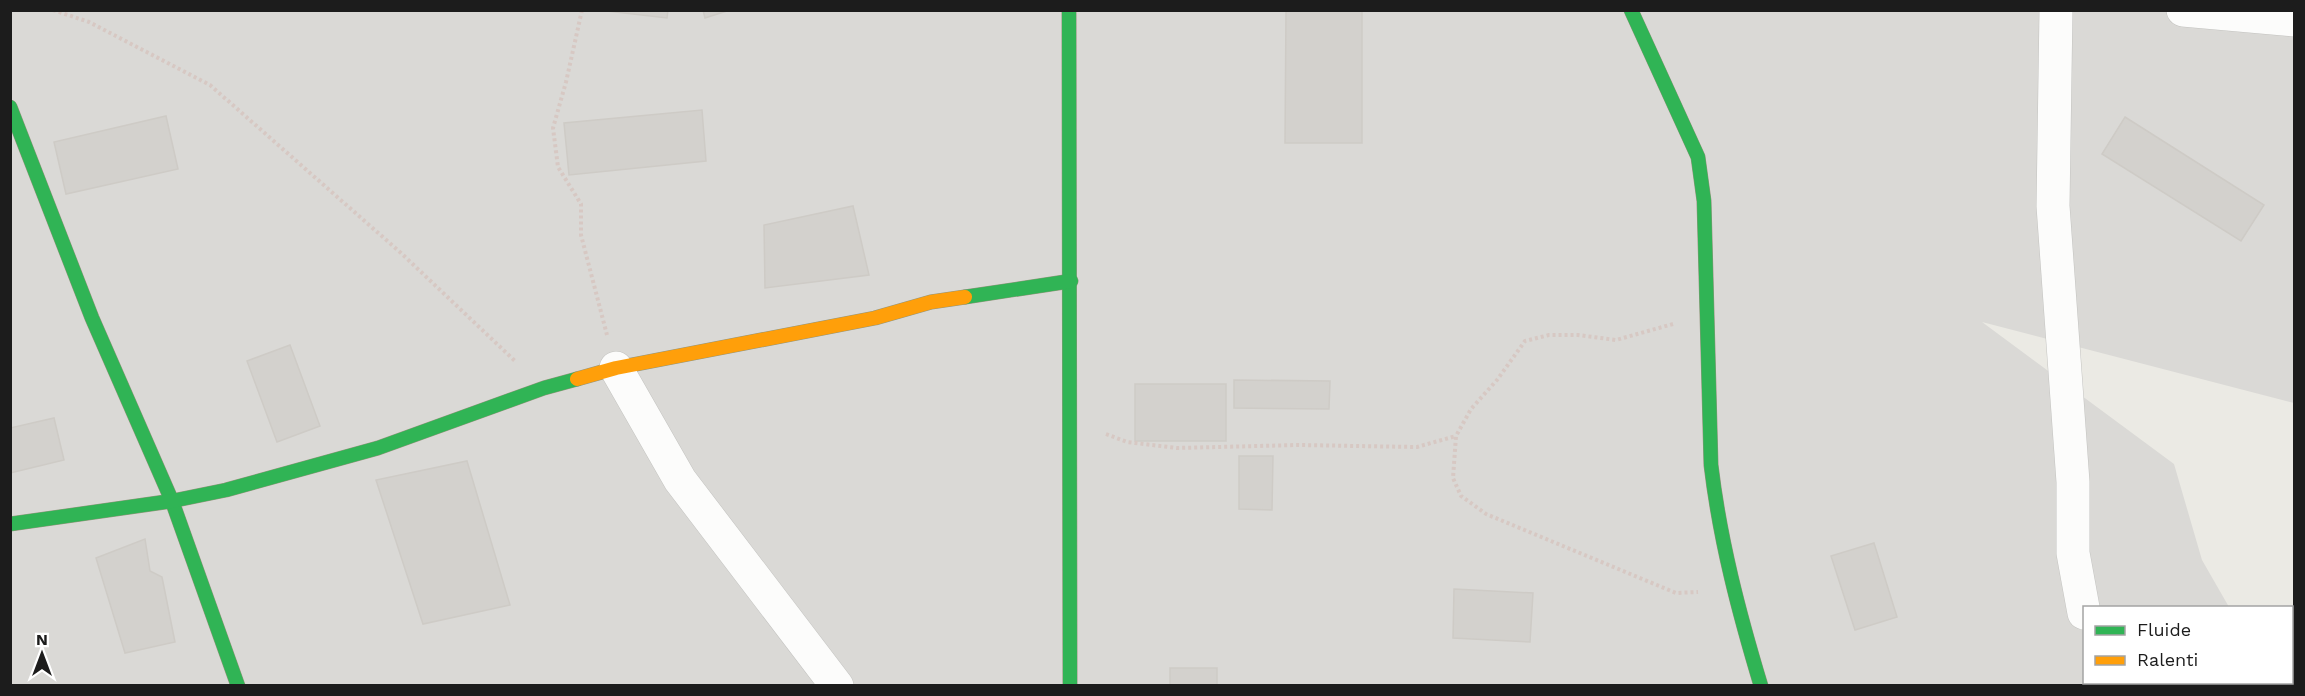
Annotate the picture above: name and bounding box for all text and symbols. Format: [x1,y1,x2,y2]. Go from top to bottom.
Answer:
legend [2083,606,2293,684]
text: Fluide [2137,619,2191,640]
north arrow [12,624,72,684]
text: N [36,630,48,649]
text: Ralenti [2137,649,2198,670]

